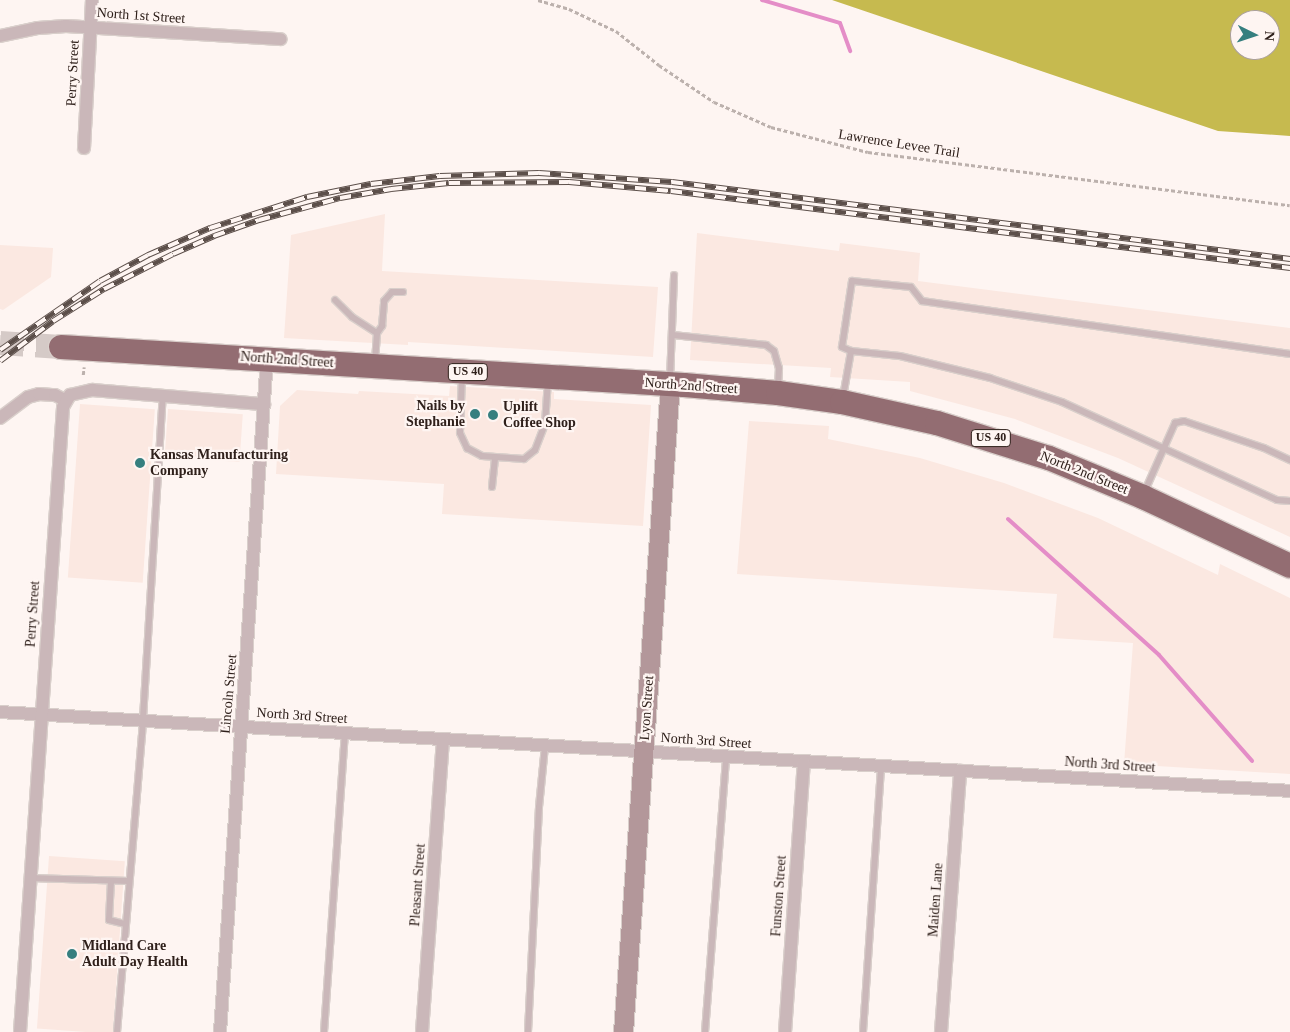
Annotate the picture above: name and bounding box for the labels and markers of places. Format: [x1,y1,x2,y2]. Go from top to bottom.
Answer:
place label: Nails by Stephanie [406,398,465,431]
place label: Uplift Coffee Shop [503,399,576,432]
marker: Nails by Stephanie [469,408,481,420]
marker: Uplift Coffee Shop [487,409,499,421]
place label: Kansas Manufacturing Company [150,447,288,480]
marker: Kansas Manufacturing Company [134,457,146,469]
place label: Midland Care Adult Day Health [82,938,188,970]
marker: Midland Care Adult Day Health [66,948,78,960]

